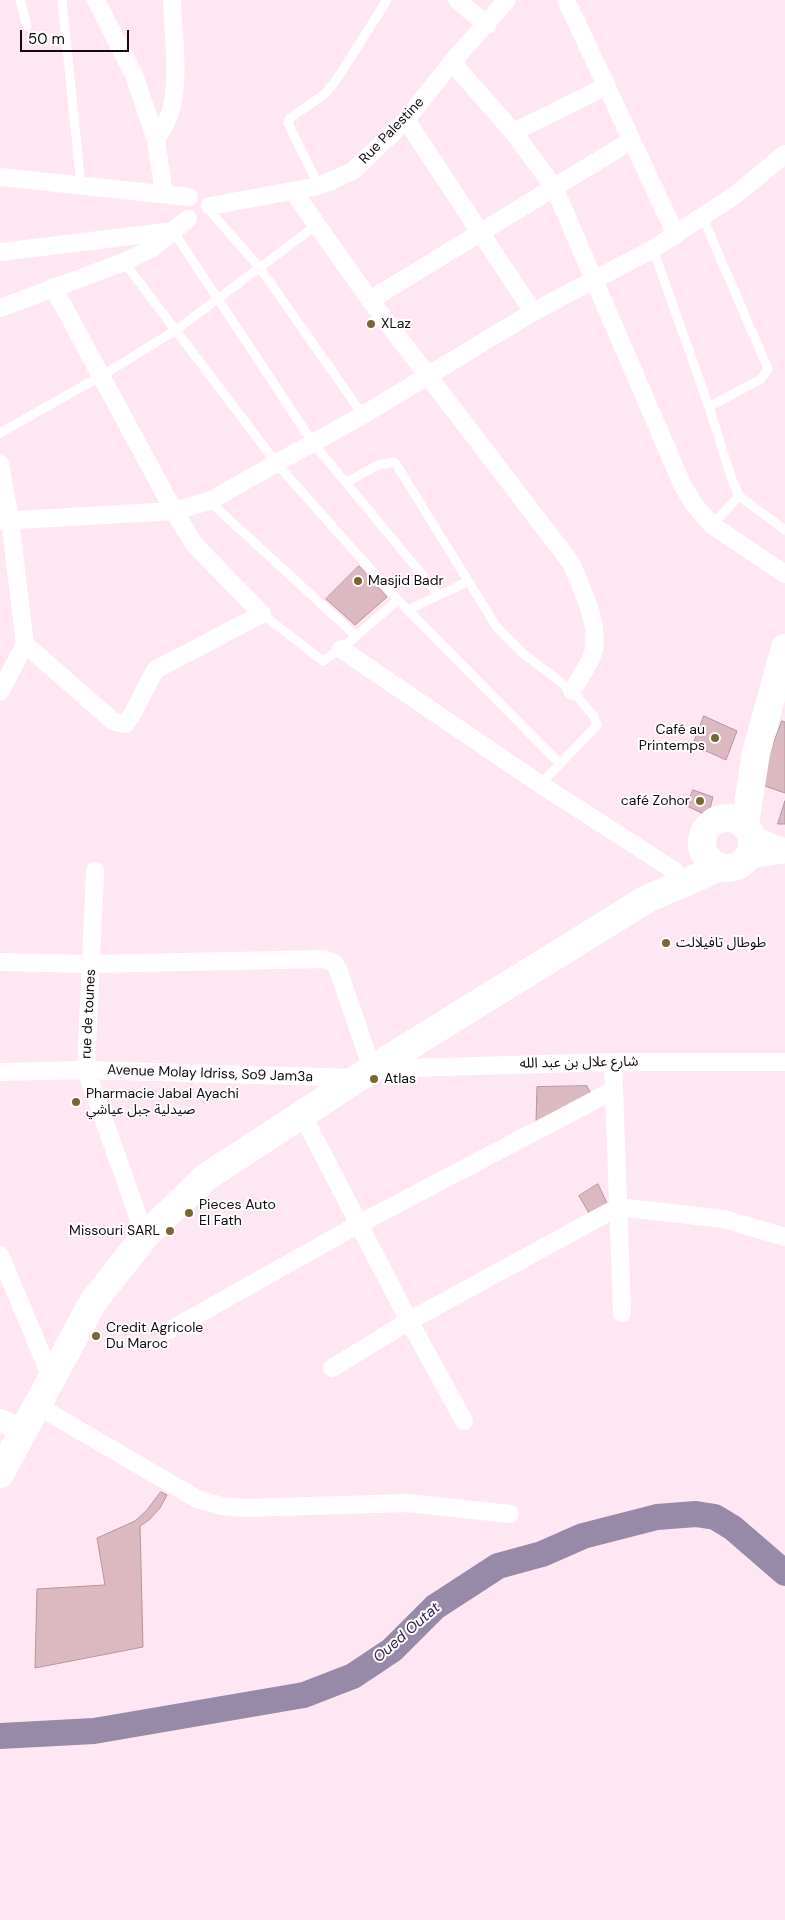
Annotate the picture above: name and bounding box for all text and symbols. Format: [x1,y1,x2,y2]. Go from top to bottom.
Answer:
scale bar [22,20,131,52]
text: 50 m [28,29,65,49]
street label: Rue Palestine [356,94,428,168]
place label: XLaz [381,316,411,332]
marker: XLaz [365,318,377,330]
place label: Masjid Badr [368,573,444,589]
marker: Masjid Badr [352,575,364,587]
place label: Café au Printemps [639,722,705,754]
marker: Café au Printemps [709,732,721,744]
place label: café Zohor [621,793,690,809]
marker: café Zohor [694,795,706,807]
place label: طوطال تافيلالت [676,935,766,951]
marker: طوطال تافيلالت [660,937,672,949]
street label: rue de tounes [78,969,100,1059]
street label: شارع علال بن عبد الله [520,1054,638,1072]
street label: Avenue Molay Idriss, So9 Jam3a [107,1062,313,1086]
place label: Atlas [384,1071,416,1087]
marker: Atlas [368,1073,380,1085]
place label: Pharmacie Jabal Ayachi صيدلية جبل عياشي [86,1086,239,1118]
marker: Pharmacie Jabal Ayachi صيدلية جبل عياشي [70,1096,82,1108]
place label: Pieces Auto El Fath [199,1197,276,1230]
marker: Pieces Auto El Fath [183,1207,195,1219]
place label: Missouri SARL [69,1223,160,1239]
marker: Missouri SARL [164,1225,176,1237]
place label: Credit Agricole Du Maroc [106,1320,203,1352]
marker: Credit Agricole Du Maroc [90,1330,102,1342]
water label: Oued Outat [370,1599,444,1667]

